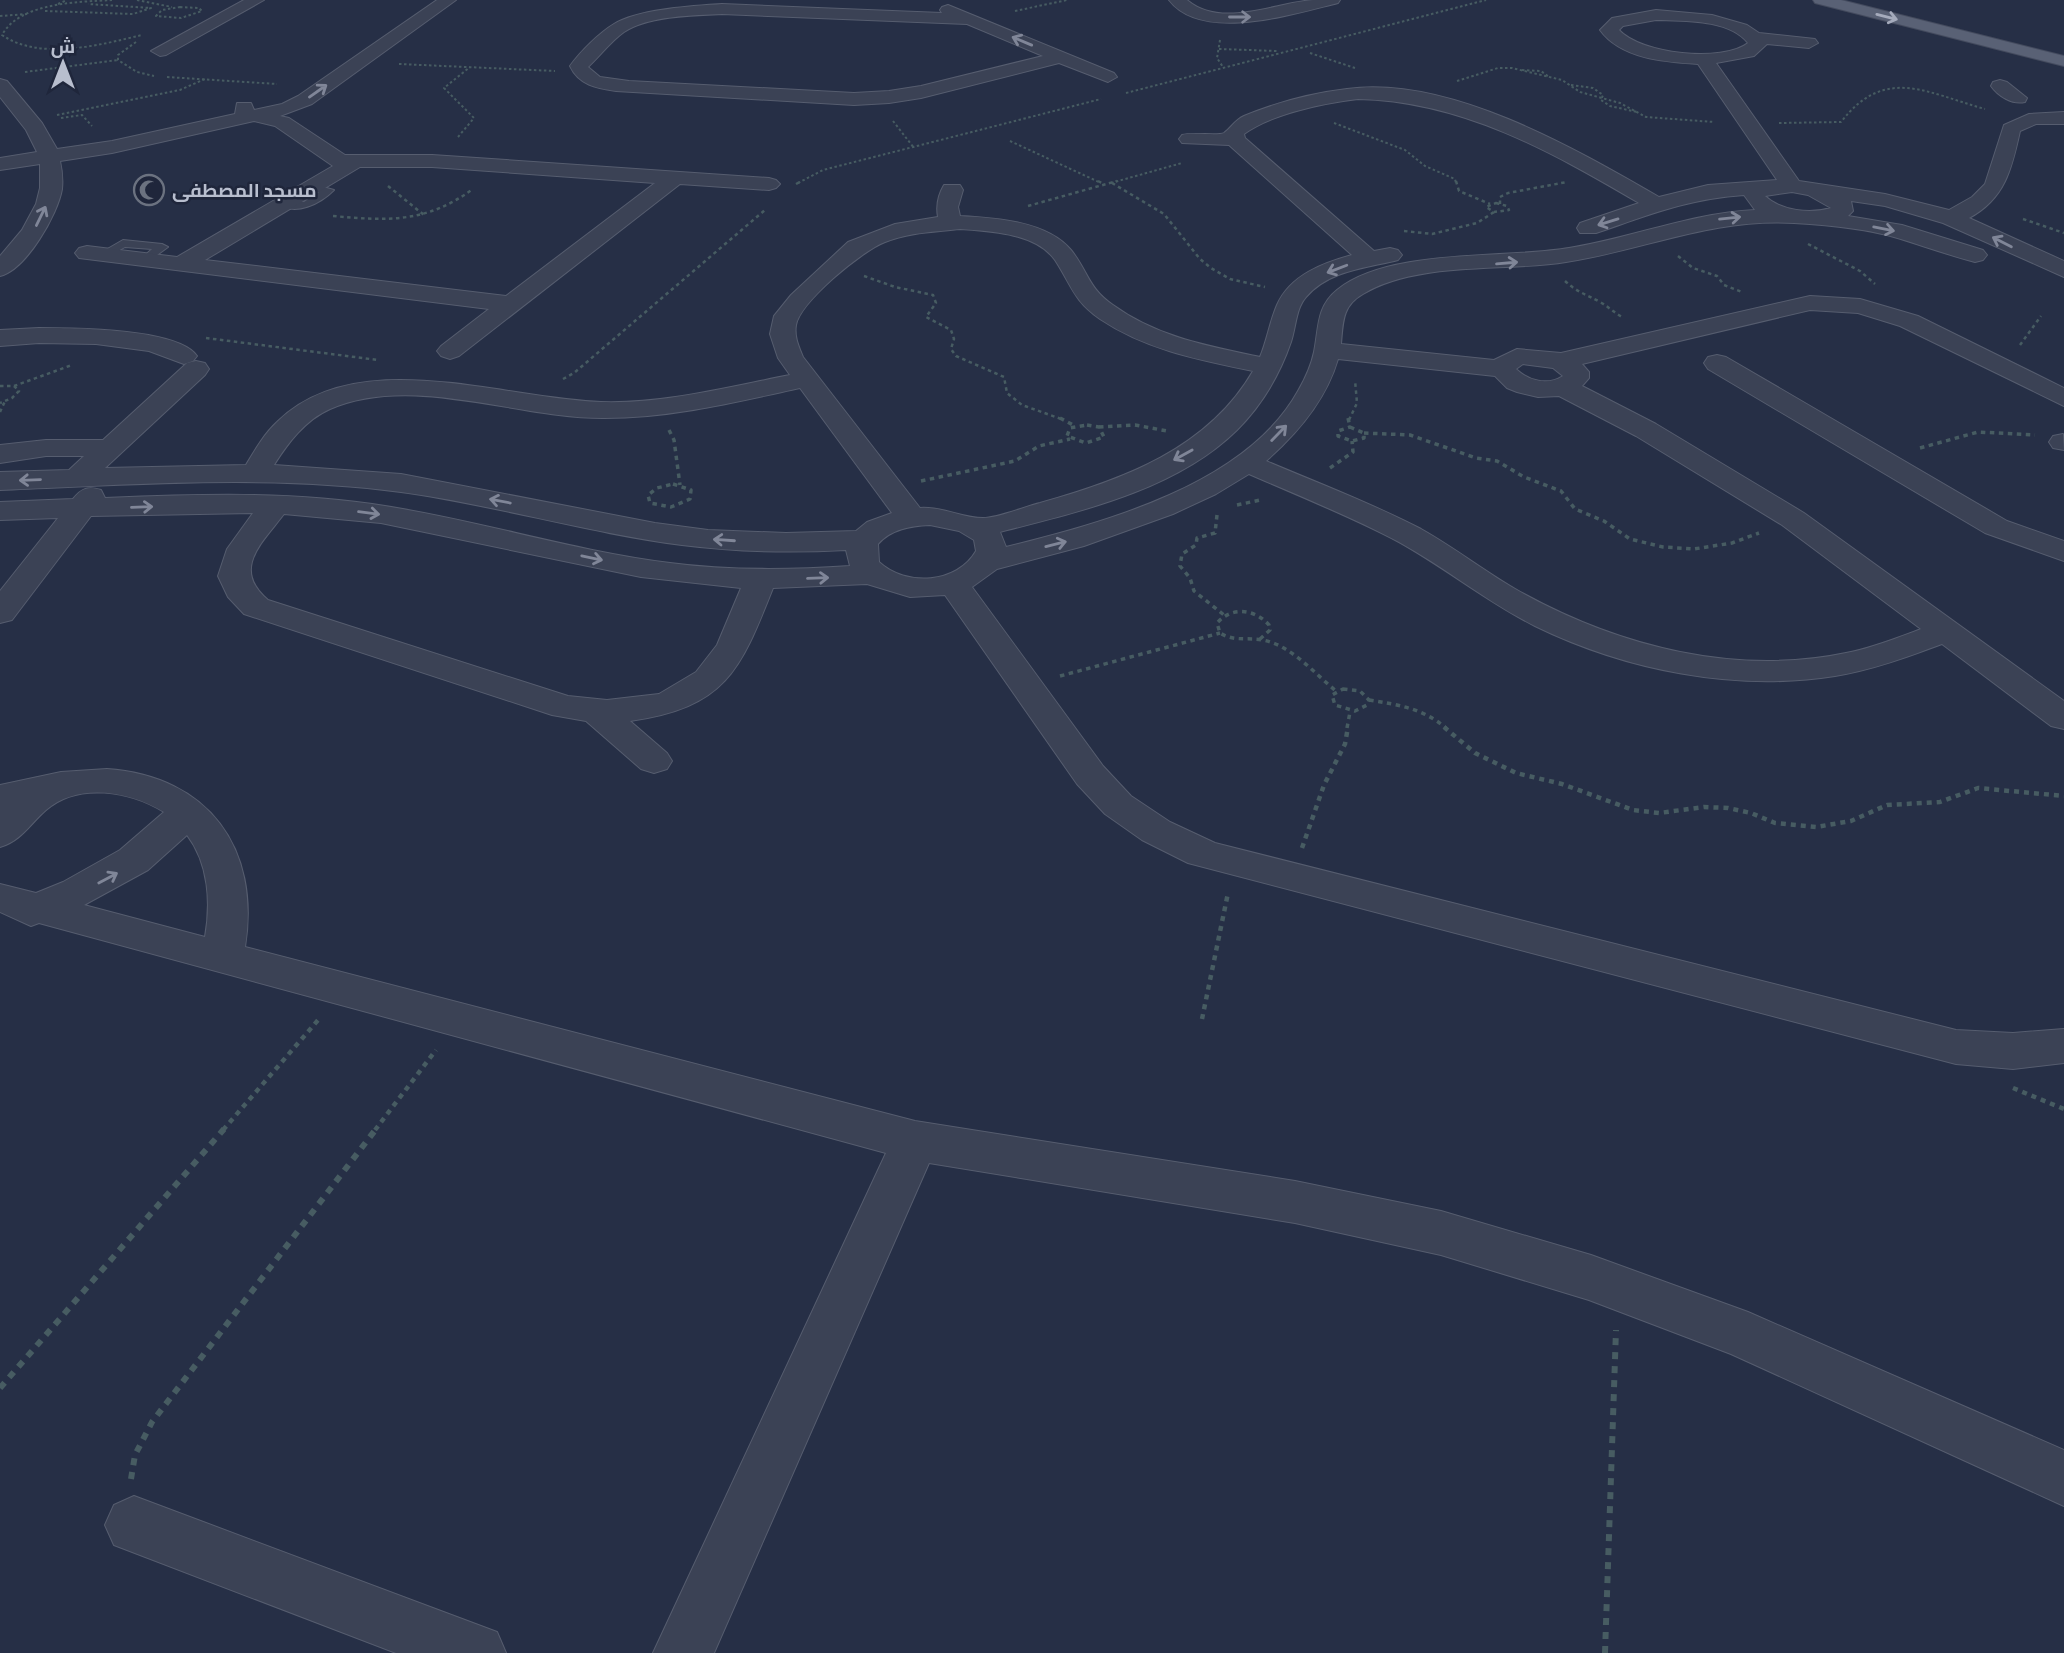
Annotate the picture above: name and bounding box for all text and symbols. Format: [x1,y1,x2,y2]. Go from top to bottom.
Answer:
one-way arrow [1229,10,1252,24]
one-way arrow [1875,11,1898,24]
north arrow [28,28,98,98]
text: ش [51,33,75,60]
one-way arrow [1012,34,1034,47]
one-way arrow [308,84,328,98]
mosque icon: مسجد المصطفى [132,173,166,207]
place label: مسجد المصطفى [172,177,316,204]
one-way arrow [35,206,49,227]
one-way arrow [1718,212,1741,225]
one-way arrow [1598,217,1620,230]
one-way arrow [1872,222,1895,236]
one-way arrow [1992,235,2013,249]
one-way arrow [1495,256,1518,269]
one-way arrow [1326,263,1348,276]
one-way arrow [1270,425,1287,442]
one-way arrow [1174,448,1194,462]
one-way arrow [19,474,42,487]
one-way arrow [489,494,512,507]
one-way arrow [130,500,153,514]
one-way arrow [357,506,380,519]
one-way arrow [713,533,736,546]
one-way arrow [1044,537,1067,550]
one-way arrow [580,551,603,565]
one-way arrow [806,571,829,584]
one-way arrow [97,871,118,884]

